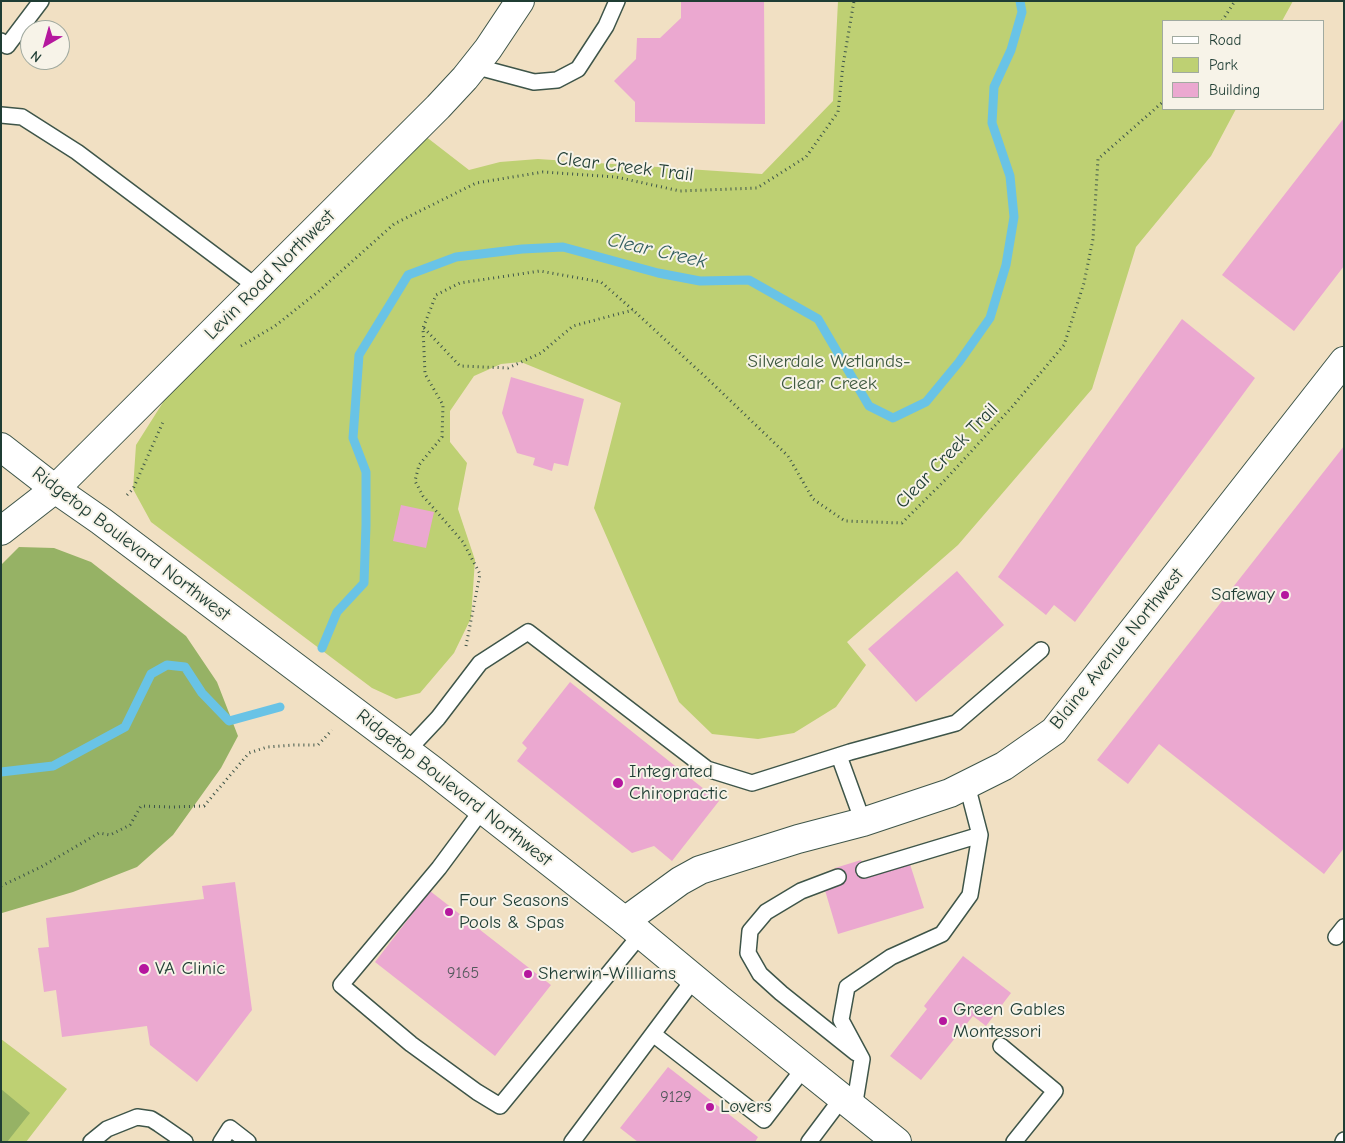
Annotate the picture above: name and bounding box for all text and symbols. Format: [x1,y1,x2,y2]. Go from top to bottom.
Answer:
north arrow [20,20,70,70]
legend [1162,20,1325,110]
text: Road [1209,31,1241,49]
text: N [27,47,45,66]
text: Park [1209,56,1238,74]
text: Building [1209,81,1260,99]
street label: Clear Creek Trail [555,147,695,187]
street label: Levin Road Northwest [200,205,340,345]
water label: Clear Creek [605,228,709,274]
park label: Silverdale Wetlands- Clear Creek [747,351,911,395]
street label: Clear Creek Trail [891,399,1003,513]
street label: Ridgetop Boulevard Northwest [27,462,235,626]
street label: Blaine Avenue Northwest [1045,564,1189,734]
place label: Safeway [1211,584,1275,606]
marker: Safeway [1279,589,1291,601]
street label: Ridgetop Boulevard Northwest [352,704,556,872]
place label: Integrated Chiropractic [629,761,728,805]
marker: Integrated Chiropractic [611,776,625,790]
place label: Four Seasons Pools & Spas [459,890,569,934]
marker: Four Seasons Pools & Spas [443,906,455,918]
place label: VA Clinic [155,958,226,980]
marker: VA Clinic [137,962,151,976]
house number: 9165 [447,963,479,983]
place label: Sherwin-Williams [538,963,676,985]
marker: Sherwin-Williams [522,968,534,980]
place label: Green Gables Montessori [953,999,1065,1043]
marker: Green Gables Montessori [937,1015,949,1027]
house number: 9129 [660,1087,692,1107]
place label: Lovers [720,1096,772,1118]
marker: Lovers [704,1101,716,1113]

